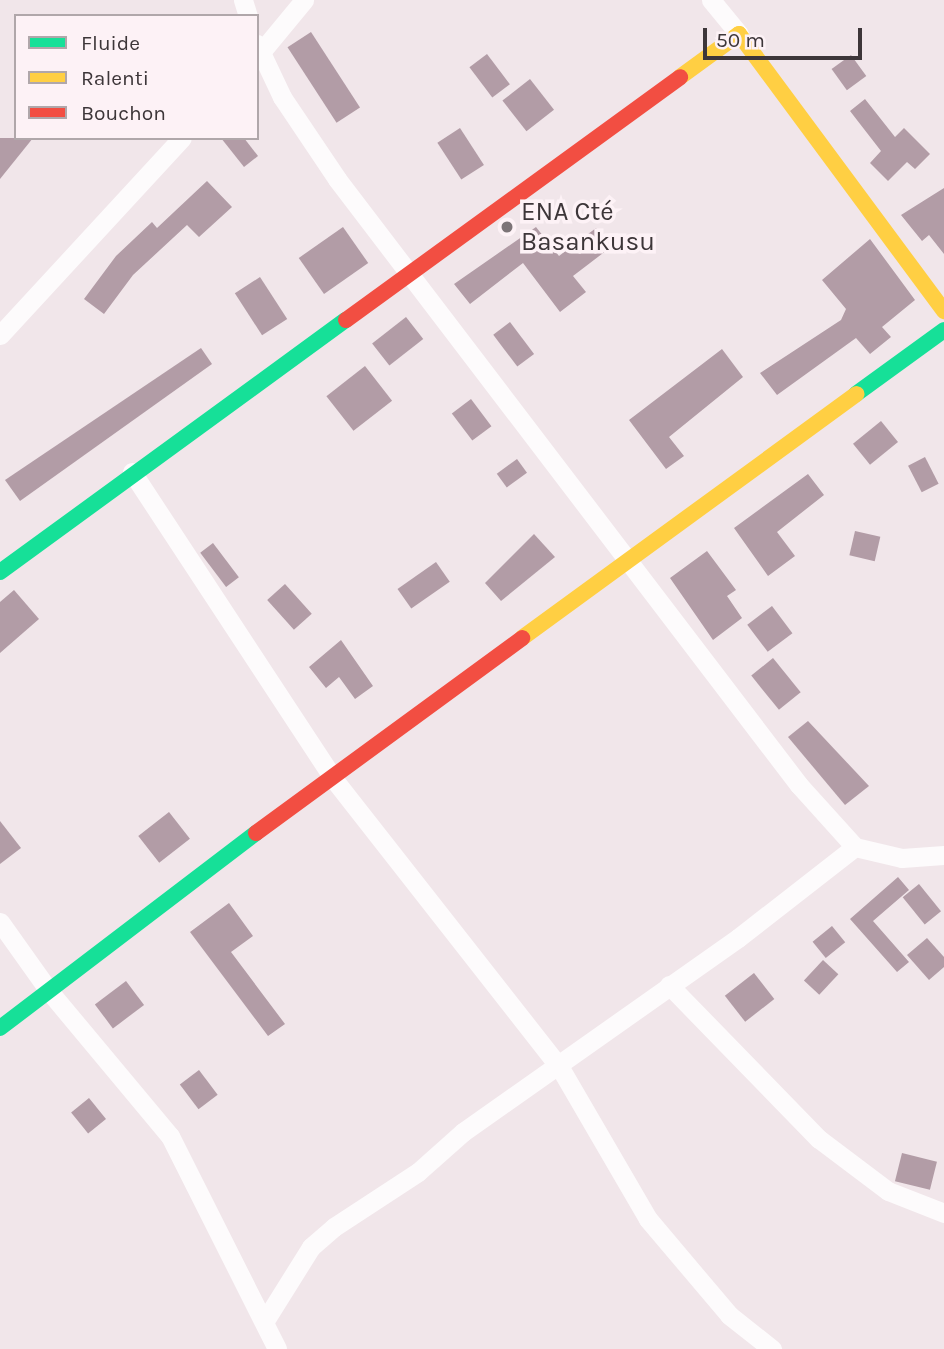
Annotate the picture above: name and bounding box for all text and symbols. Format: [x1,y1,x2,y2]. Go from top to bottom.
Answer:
legend [14,14,259,140]
scale bar [706,14,865,58]
text: 50 m [716,28,765,52]
text: Fluide [81,31,140,55]
text: Ralenti [81,66,149,90]
text: Bouchon [81,101,166,125]
place label: ENA Cté Basankusu [521,196,655,258]
marker: ENA Cté Basankusu [499,219,515,235]

